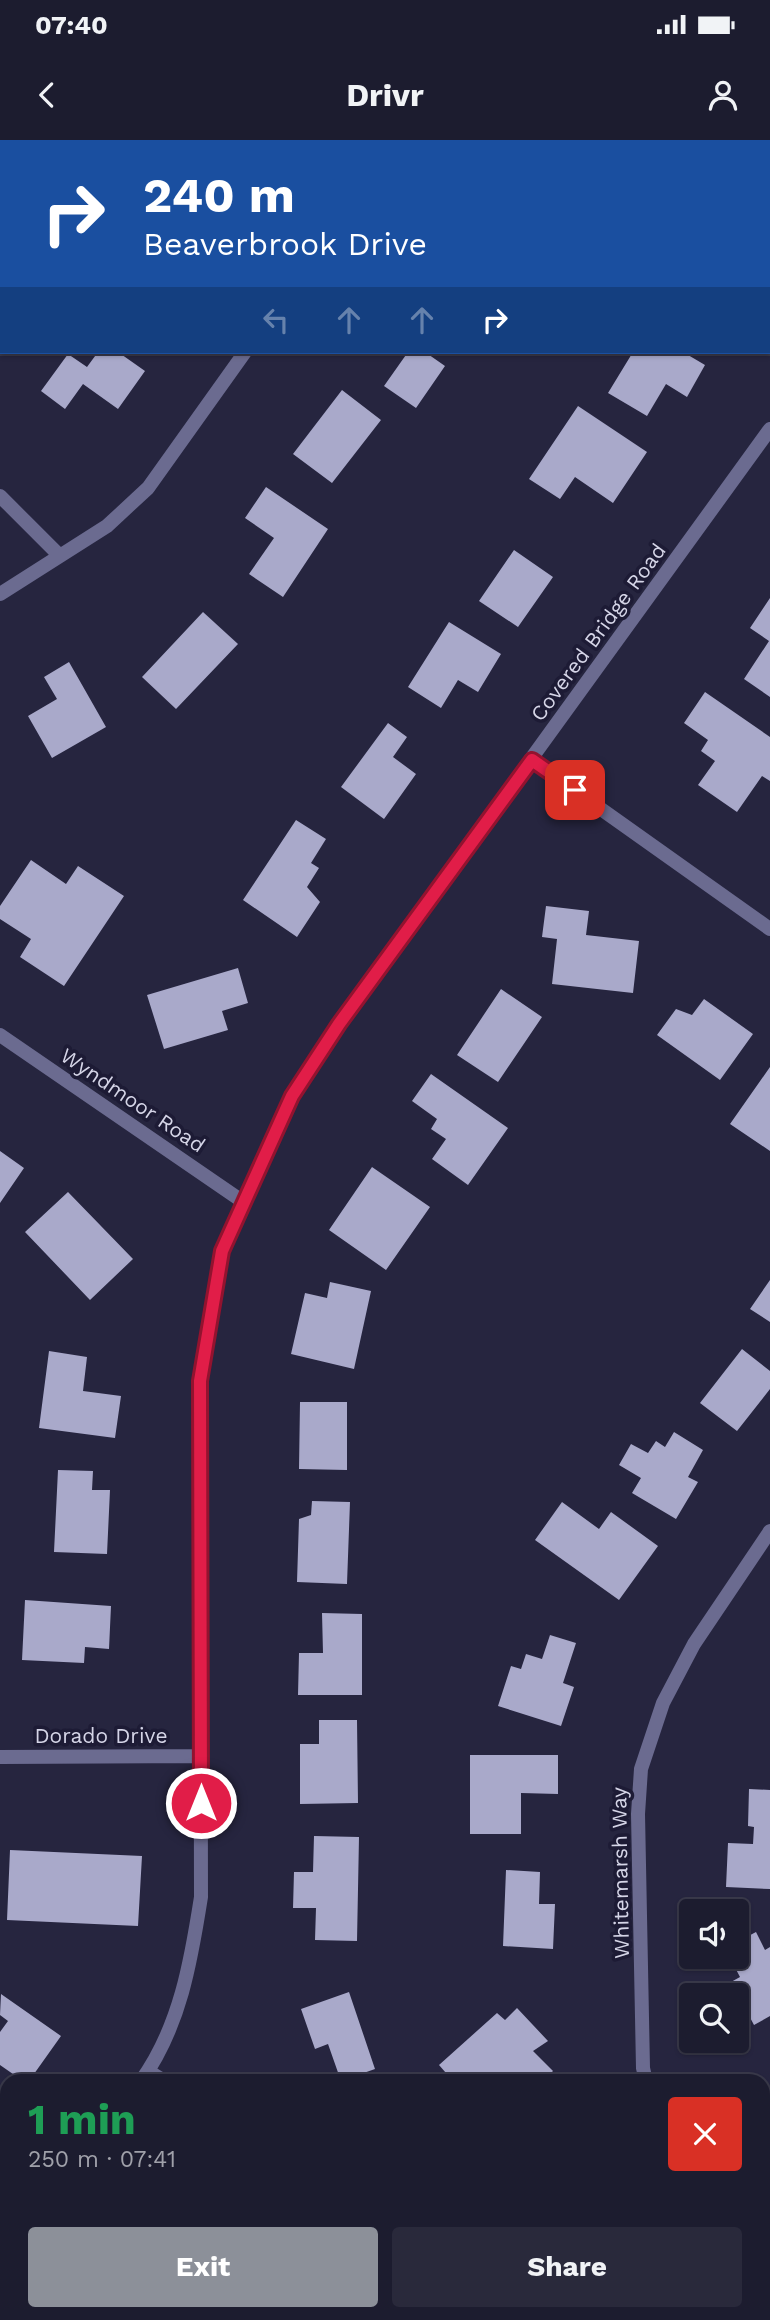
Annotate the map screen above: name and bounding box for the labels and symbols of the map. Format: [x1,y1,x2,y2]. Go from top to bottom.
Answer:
street label: Covered Bridge Road [525,538,671,726]
pin [545,760,605,820]
street label: Wyndmoor Road [56,1042,210,1158]
street label: Dorado Drive [34,1723,168,1748]
position arrow [164,1766,238,1840]
street label: Whitemarsh Way [606,1787,634,1959]

